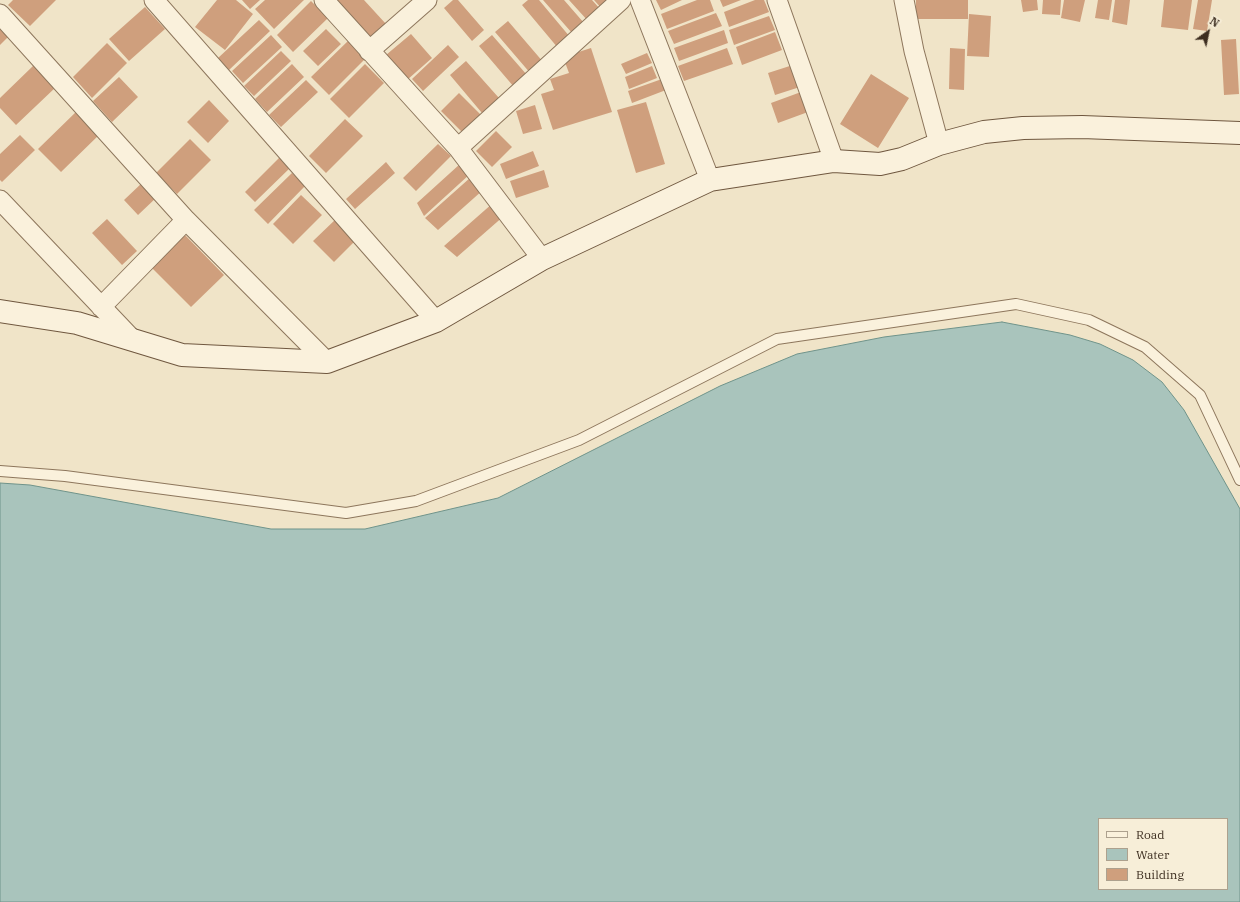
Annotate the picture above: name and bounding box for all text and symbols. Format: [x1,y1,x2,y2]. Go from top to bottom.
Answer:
north arrow [1188,12,1228,52]
text: N [1207,14,1222,30]
legend [1098,818,1228,890]
text: Road [1136,827,1165,842]
text: Water [1136,847,1169,862]
text: Building [1136,867,1184,882]

